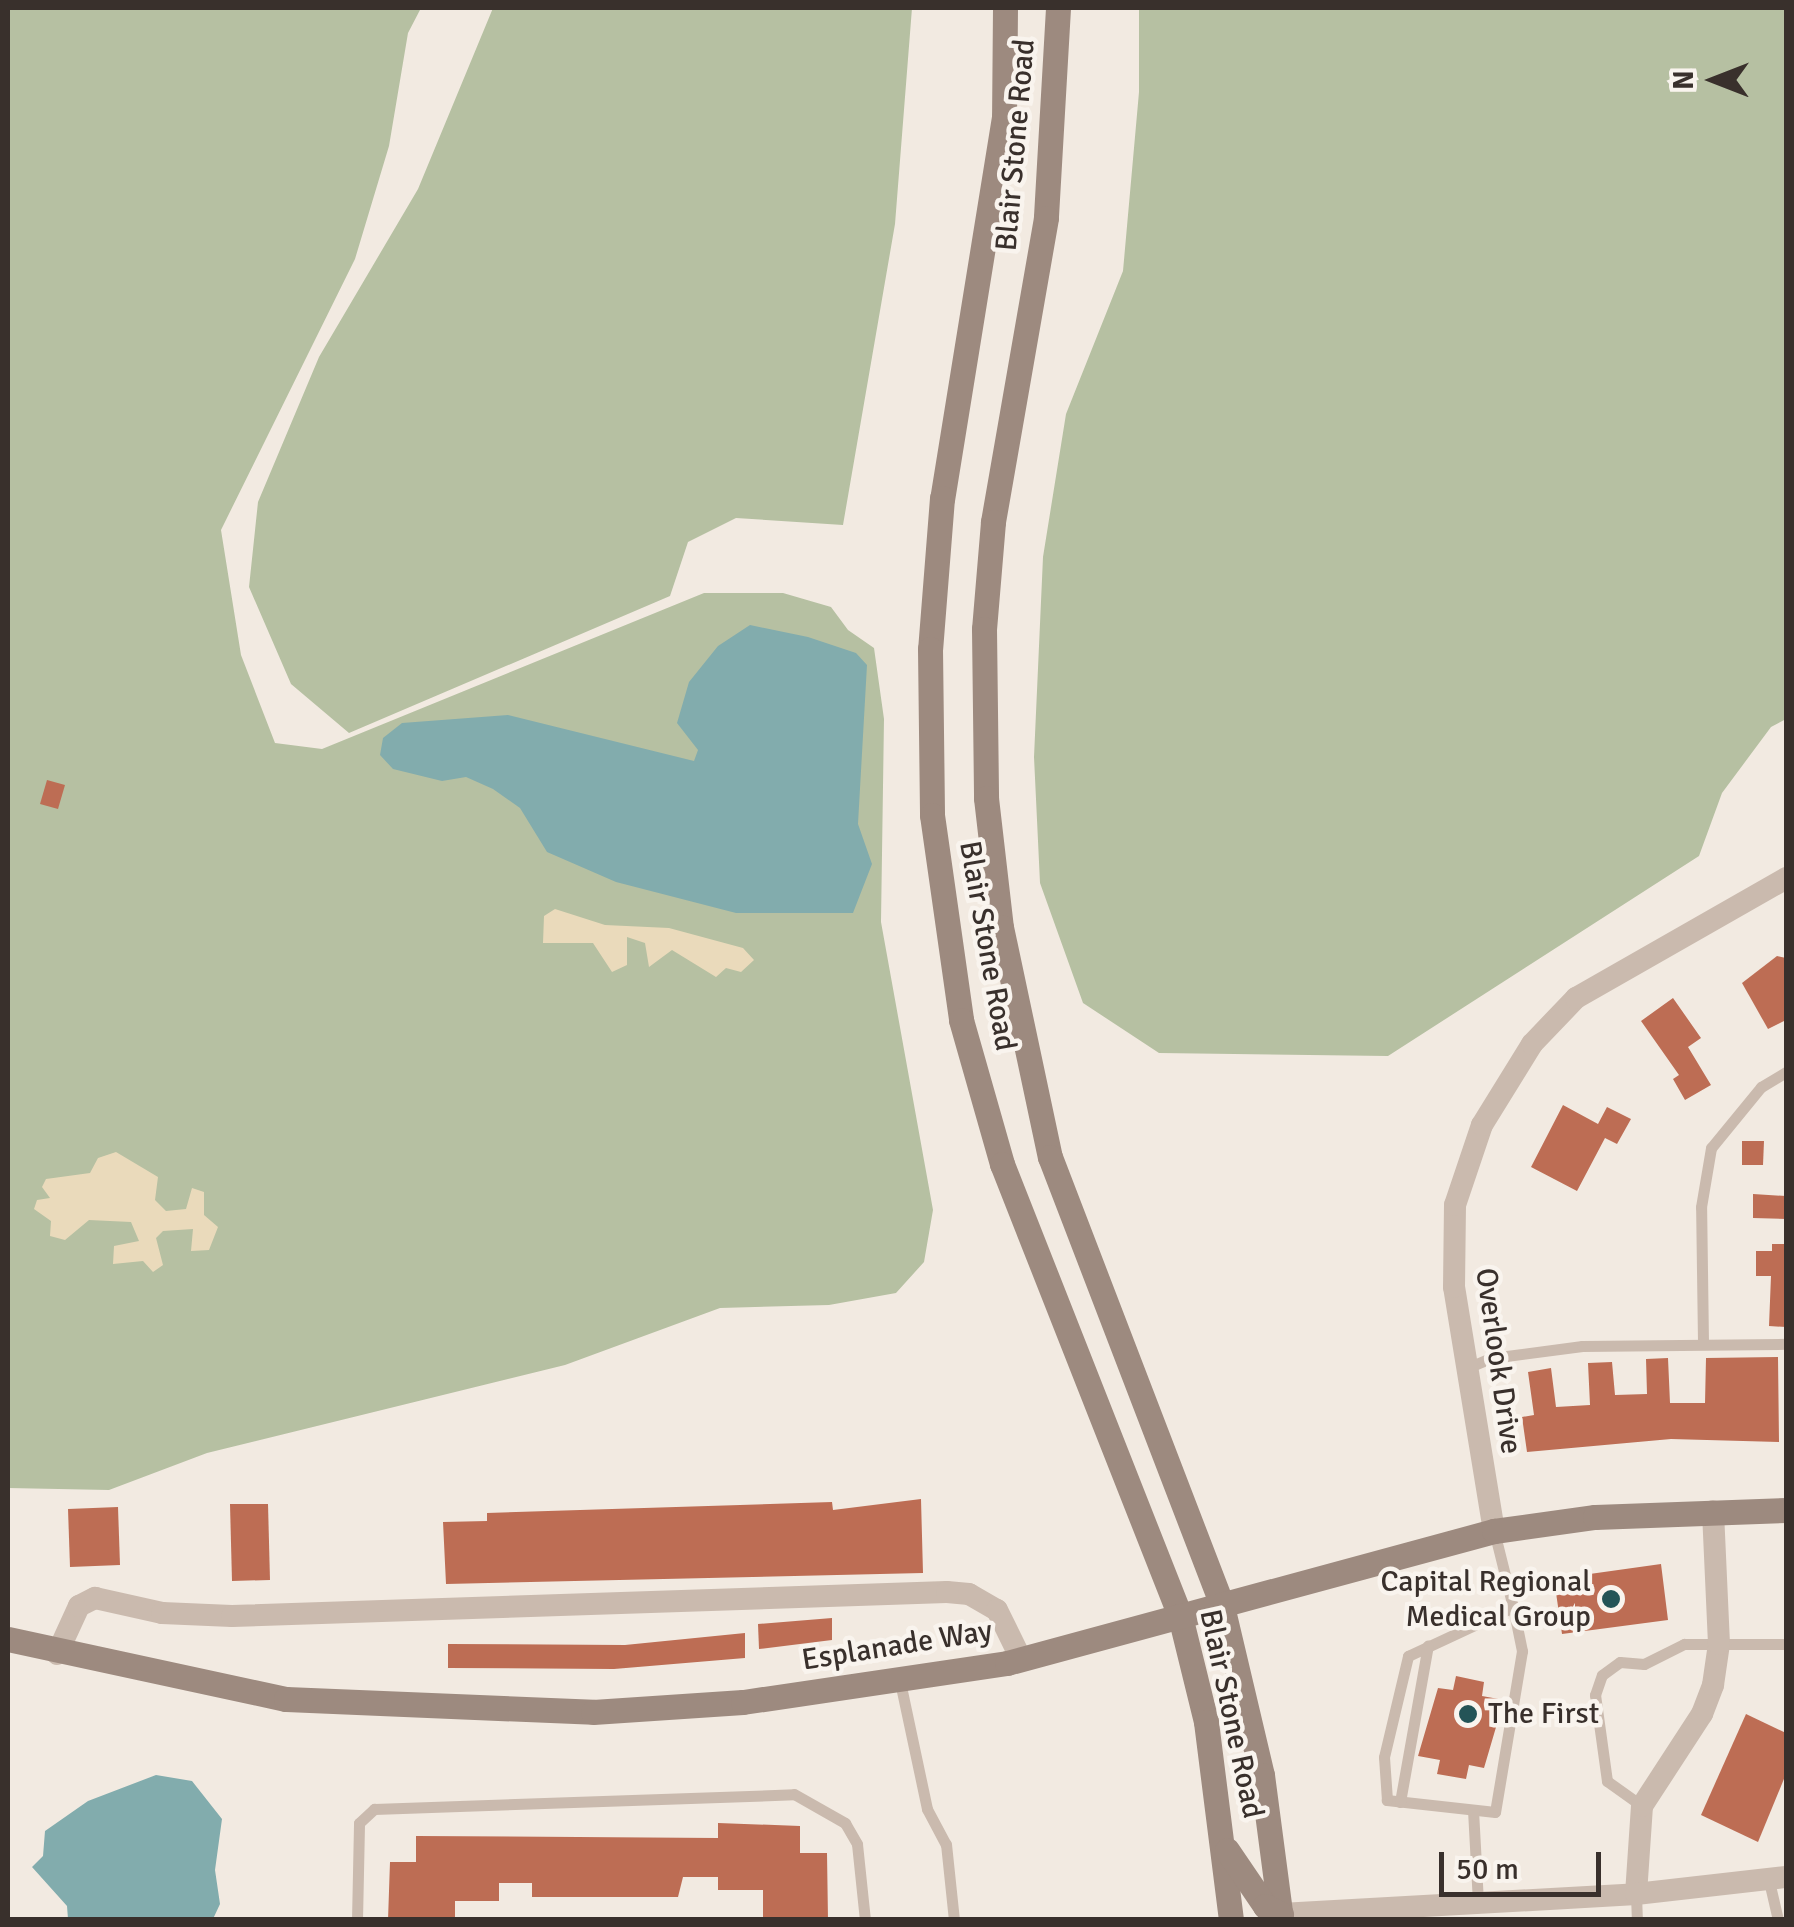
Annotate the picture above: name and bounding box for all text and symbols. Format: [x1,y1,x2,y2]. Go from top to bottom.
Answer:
north arrow [1664,30,1764,130]
street label: Blair Stone Road [989,37,1043,253]
text: N [1667,70,1701,90]
street label: Blair Stone Road [951,838,1023,1054]
street label: Overlook Drive [1467,1266,1529,1456]
place label: Capital Regional Medical Group [1380,1564,1591,1634]
marker: Capital Regional Medical Group [1600,1588,1622,1610]
street label: Blair Stone Road [1191,1606,1271,1822]
street label: Esplanade Way [799,1613,995,1679]
place label: The First [1488,1696,1599,1732]
marker: The First [1457,1703,1479,1725]
scale bar [1444,1832,1606,1894]
text: 50 m [1456,1851,1519,1888]

